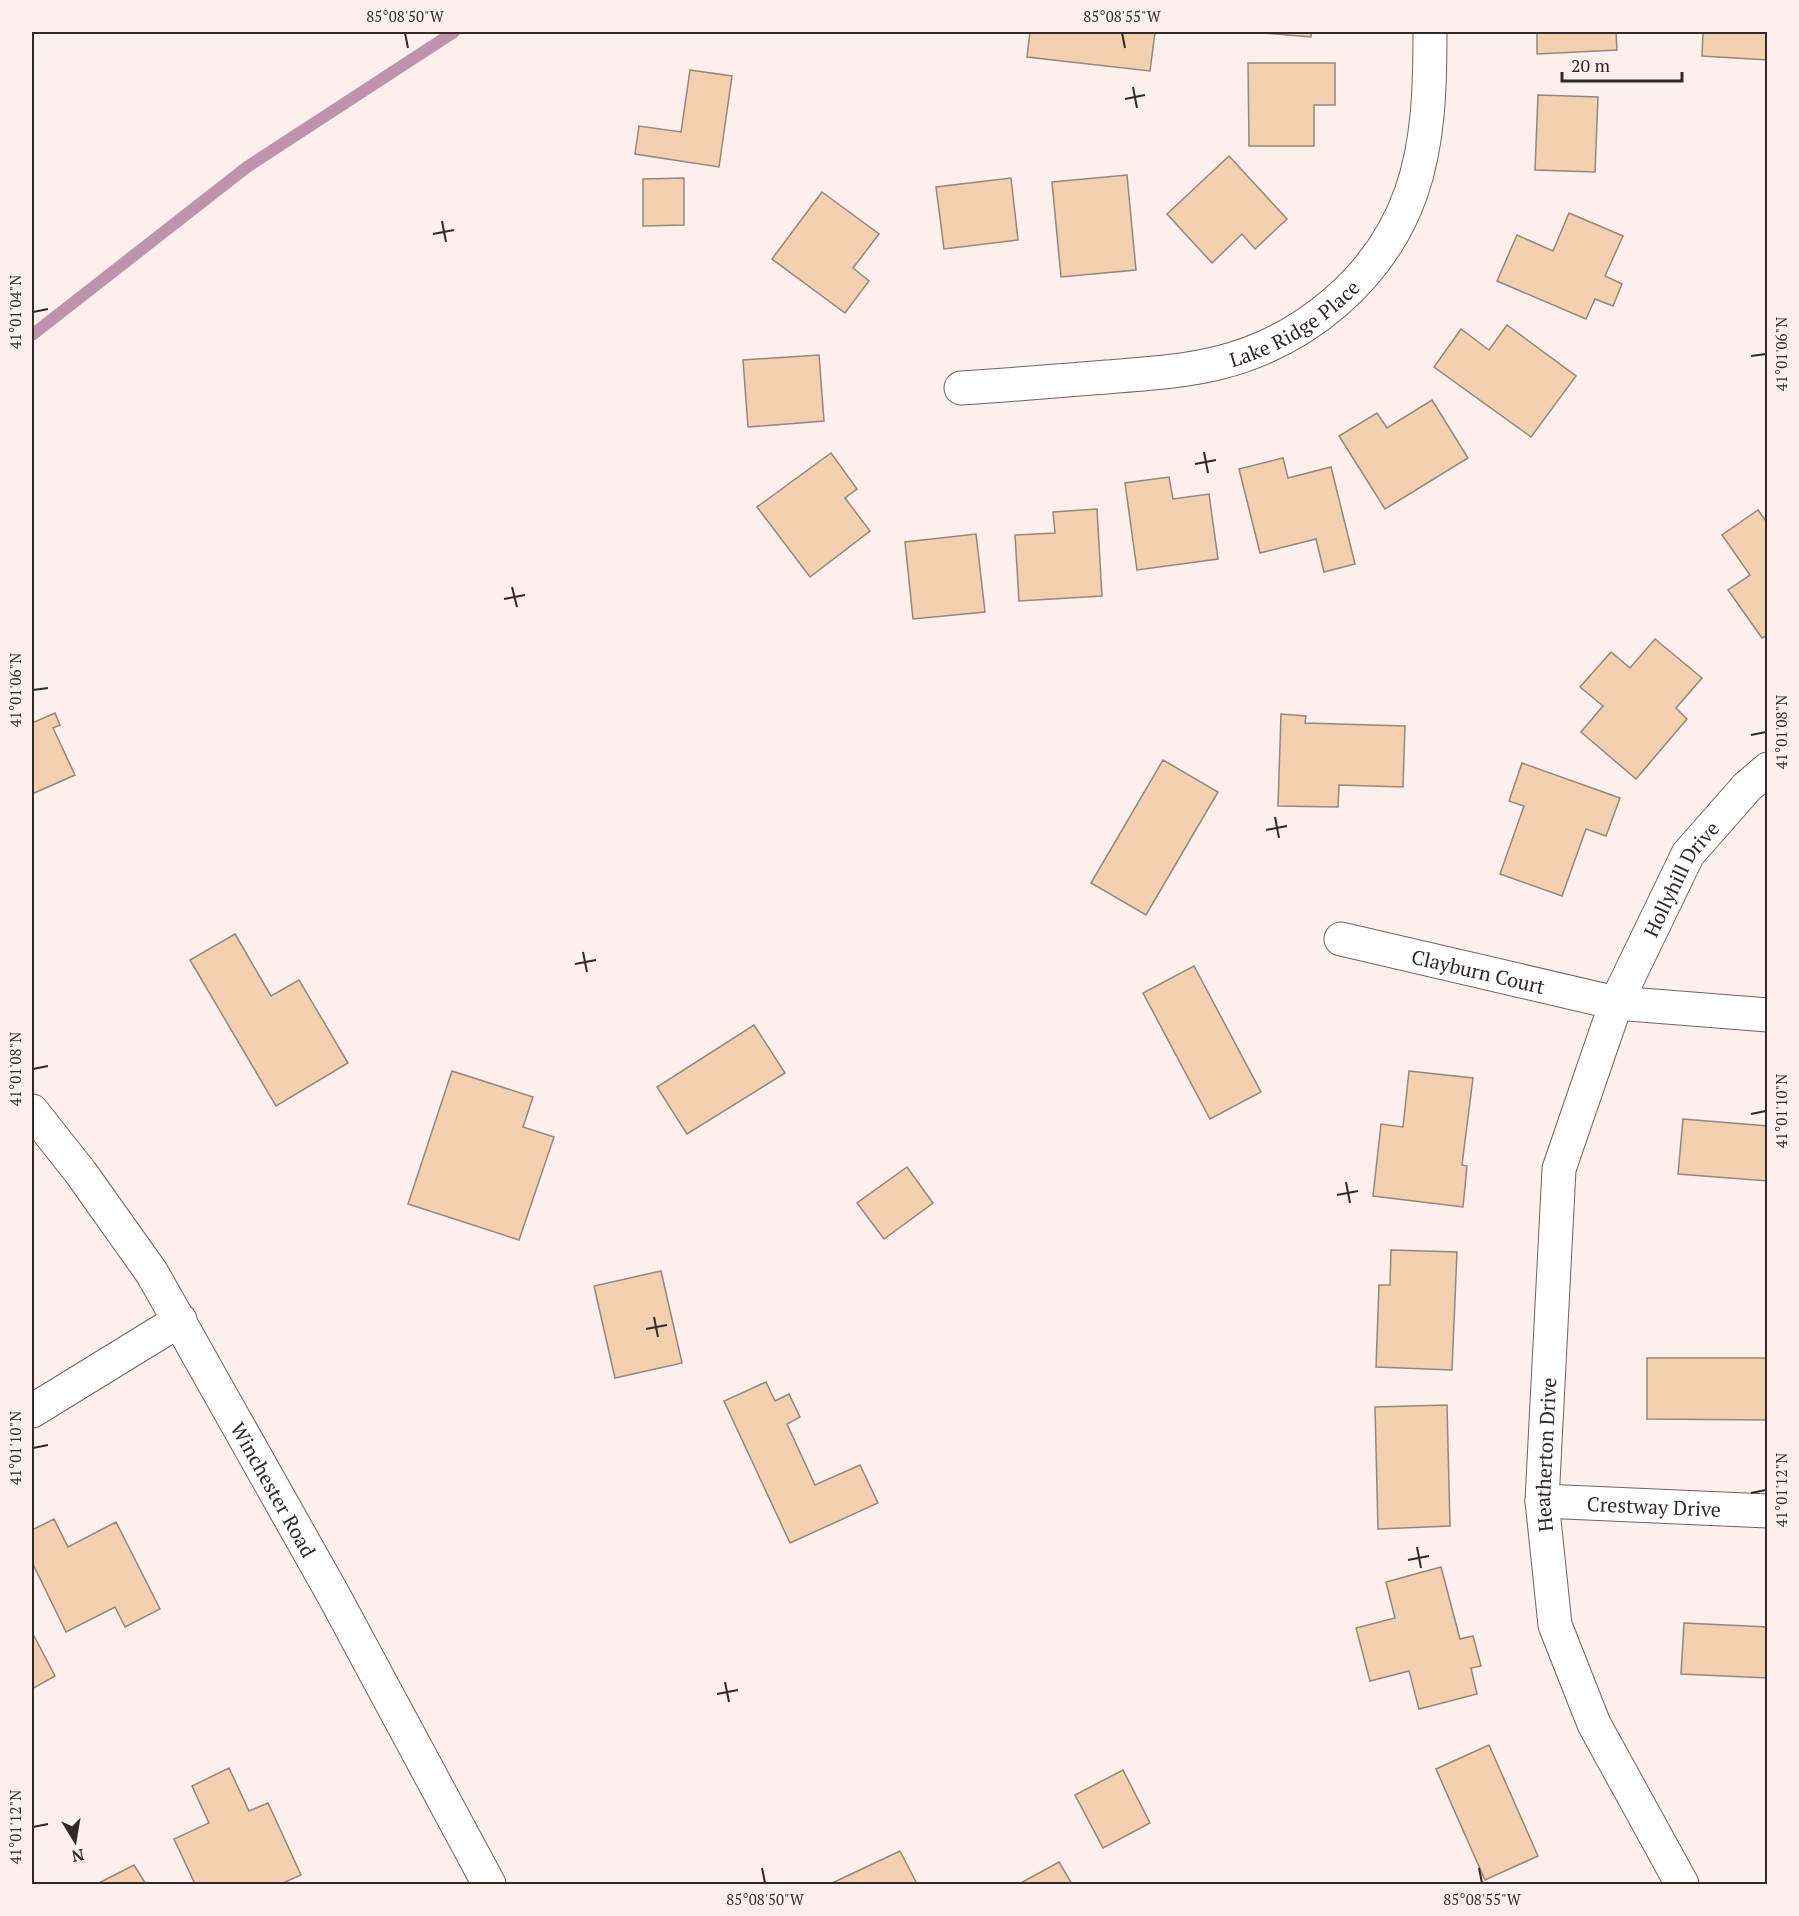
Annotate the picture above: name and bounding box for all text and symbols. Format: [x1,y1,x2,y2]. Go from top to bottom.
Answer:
text: 85°08'50"W [366,6,445,26]
text: 85°08'55"W [1083,6,1162,26]
scale bar [1562,45,1682,83]
text: 20 m [1571,53,1611,77]
street label: Lake Ridge Place [1226,274,1365,373]
text: 41°01'04"N [5,275,25,349]
text: 41°01'06"N [1771,317,1791,391]
text: 41°01'06"N [5,653,25,727]
text: 41°01'08"N [1771,695,1791,769]
street label: Hollyhill Drive [1637,815,1725,941]
street label: Clayburn Court [1409,942,1548,1000]
text: 41°01'08"N [5,1032,25,1106]
text: 41°01'10"N [1771,1074,1791,1148]
street label: Heatherton Drive [1528,1377,1562,1533]
text: 41°01'10"N [5,1411,25,1485]
street label: Winchester Road [225,1417,323,1562]
text: 41°01'12"N [1771,1453,1791,1527]
street label: Crestway Drive [1586,1489,1721,1522]
text: 41°01'12"N [5,1790,25,1864]
north arrow [45,1811,105,1871]
text: N [70,1844,86,1868]
text: 85°08'50"W [726,1889,805,1909]
text: 85°08'55"W [1443,1889,1522,1909]

